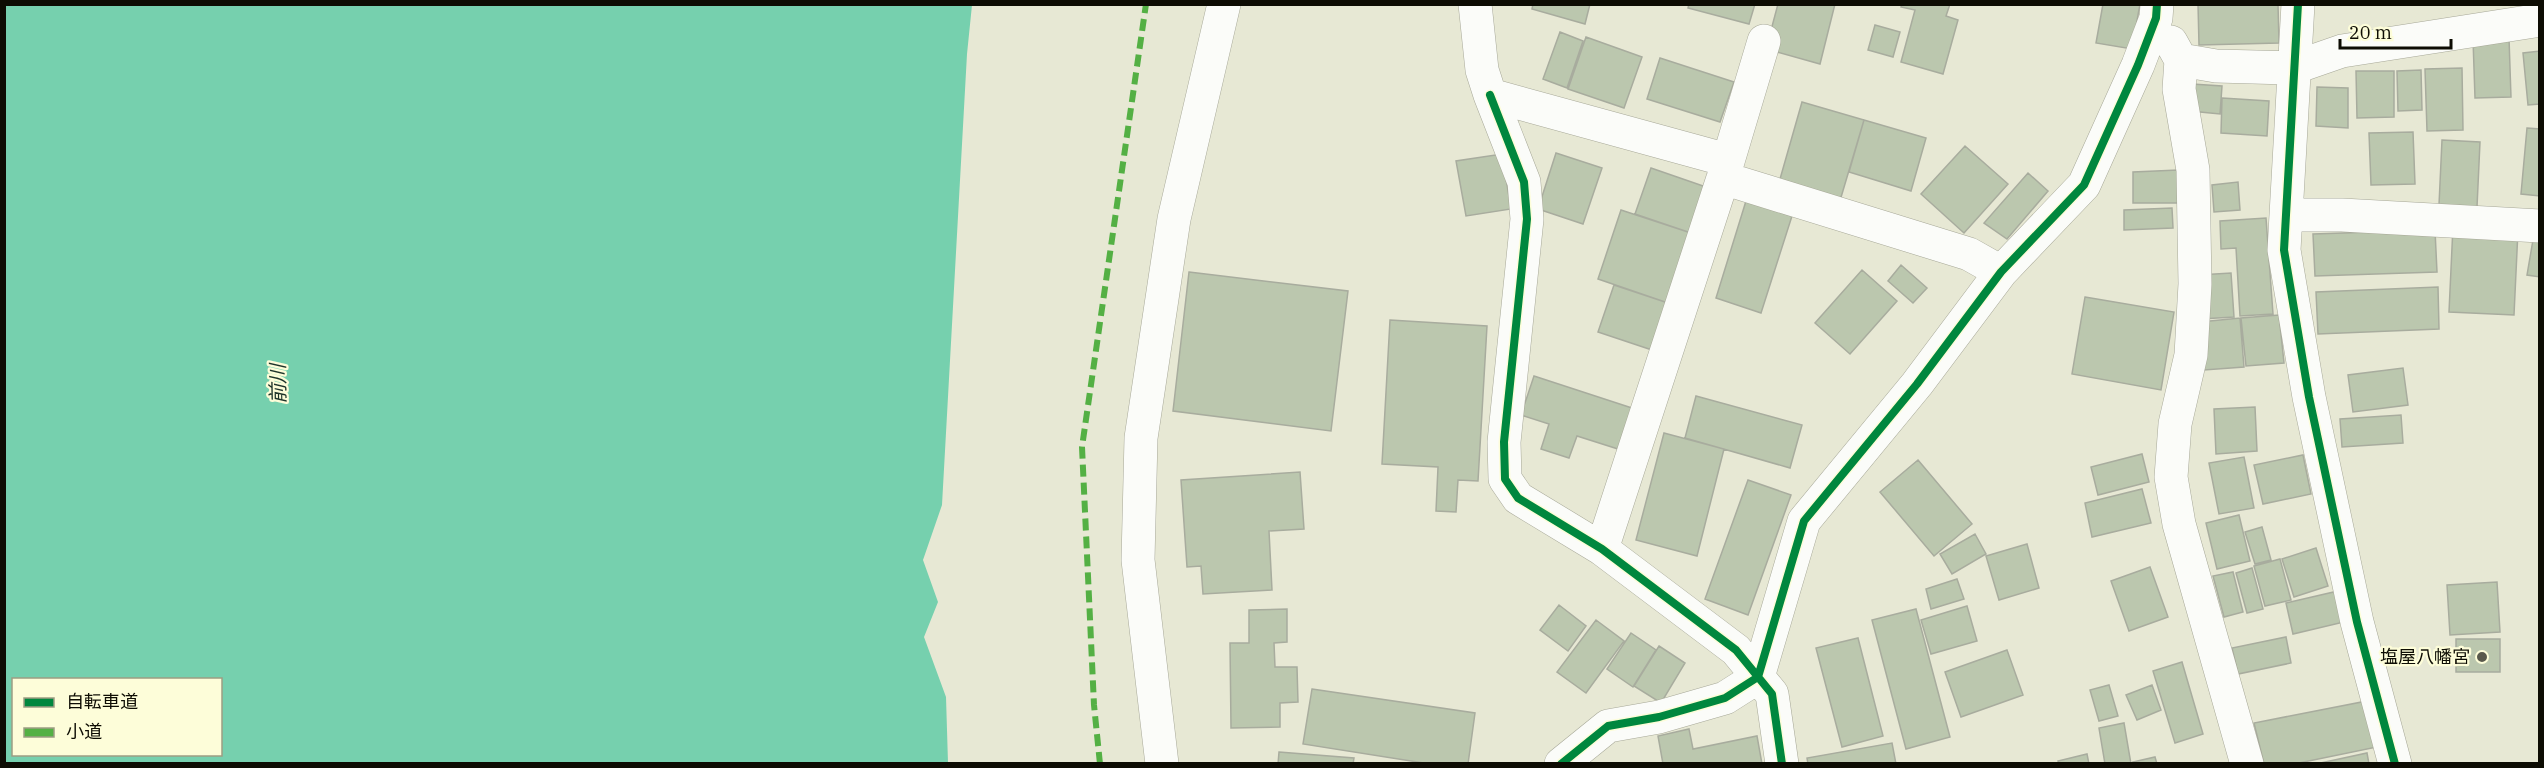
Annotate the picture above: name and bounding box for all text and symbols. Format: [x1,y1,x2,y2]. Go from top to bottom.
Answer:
scale bar [2340,12,2451,50]
text: 20 m [2349,21,2392,44]
water label: 前川 [264,362,291,404]
place label: 塩屋八幡宮 [2380,645,2470,668]
marker: 塩屋八幡宮 [2475,650,2489,664]
legend [12,678,222,756]
text: 自転車道 [66,690,138,713]
text: 小道 [66,720,102,743]

